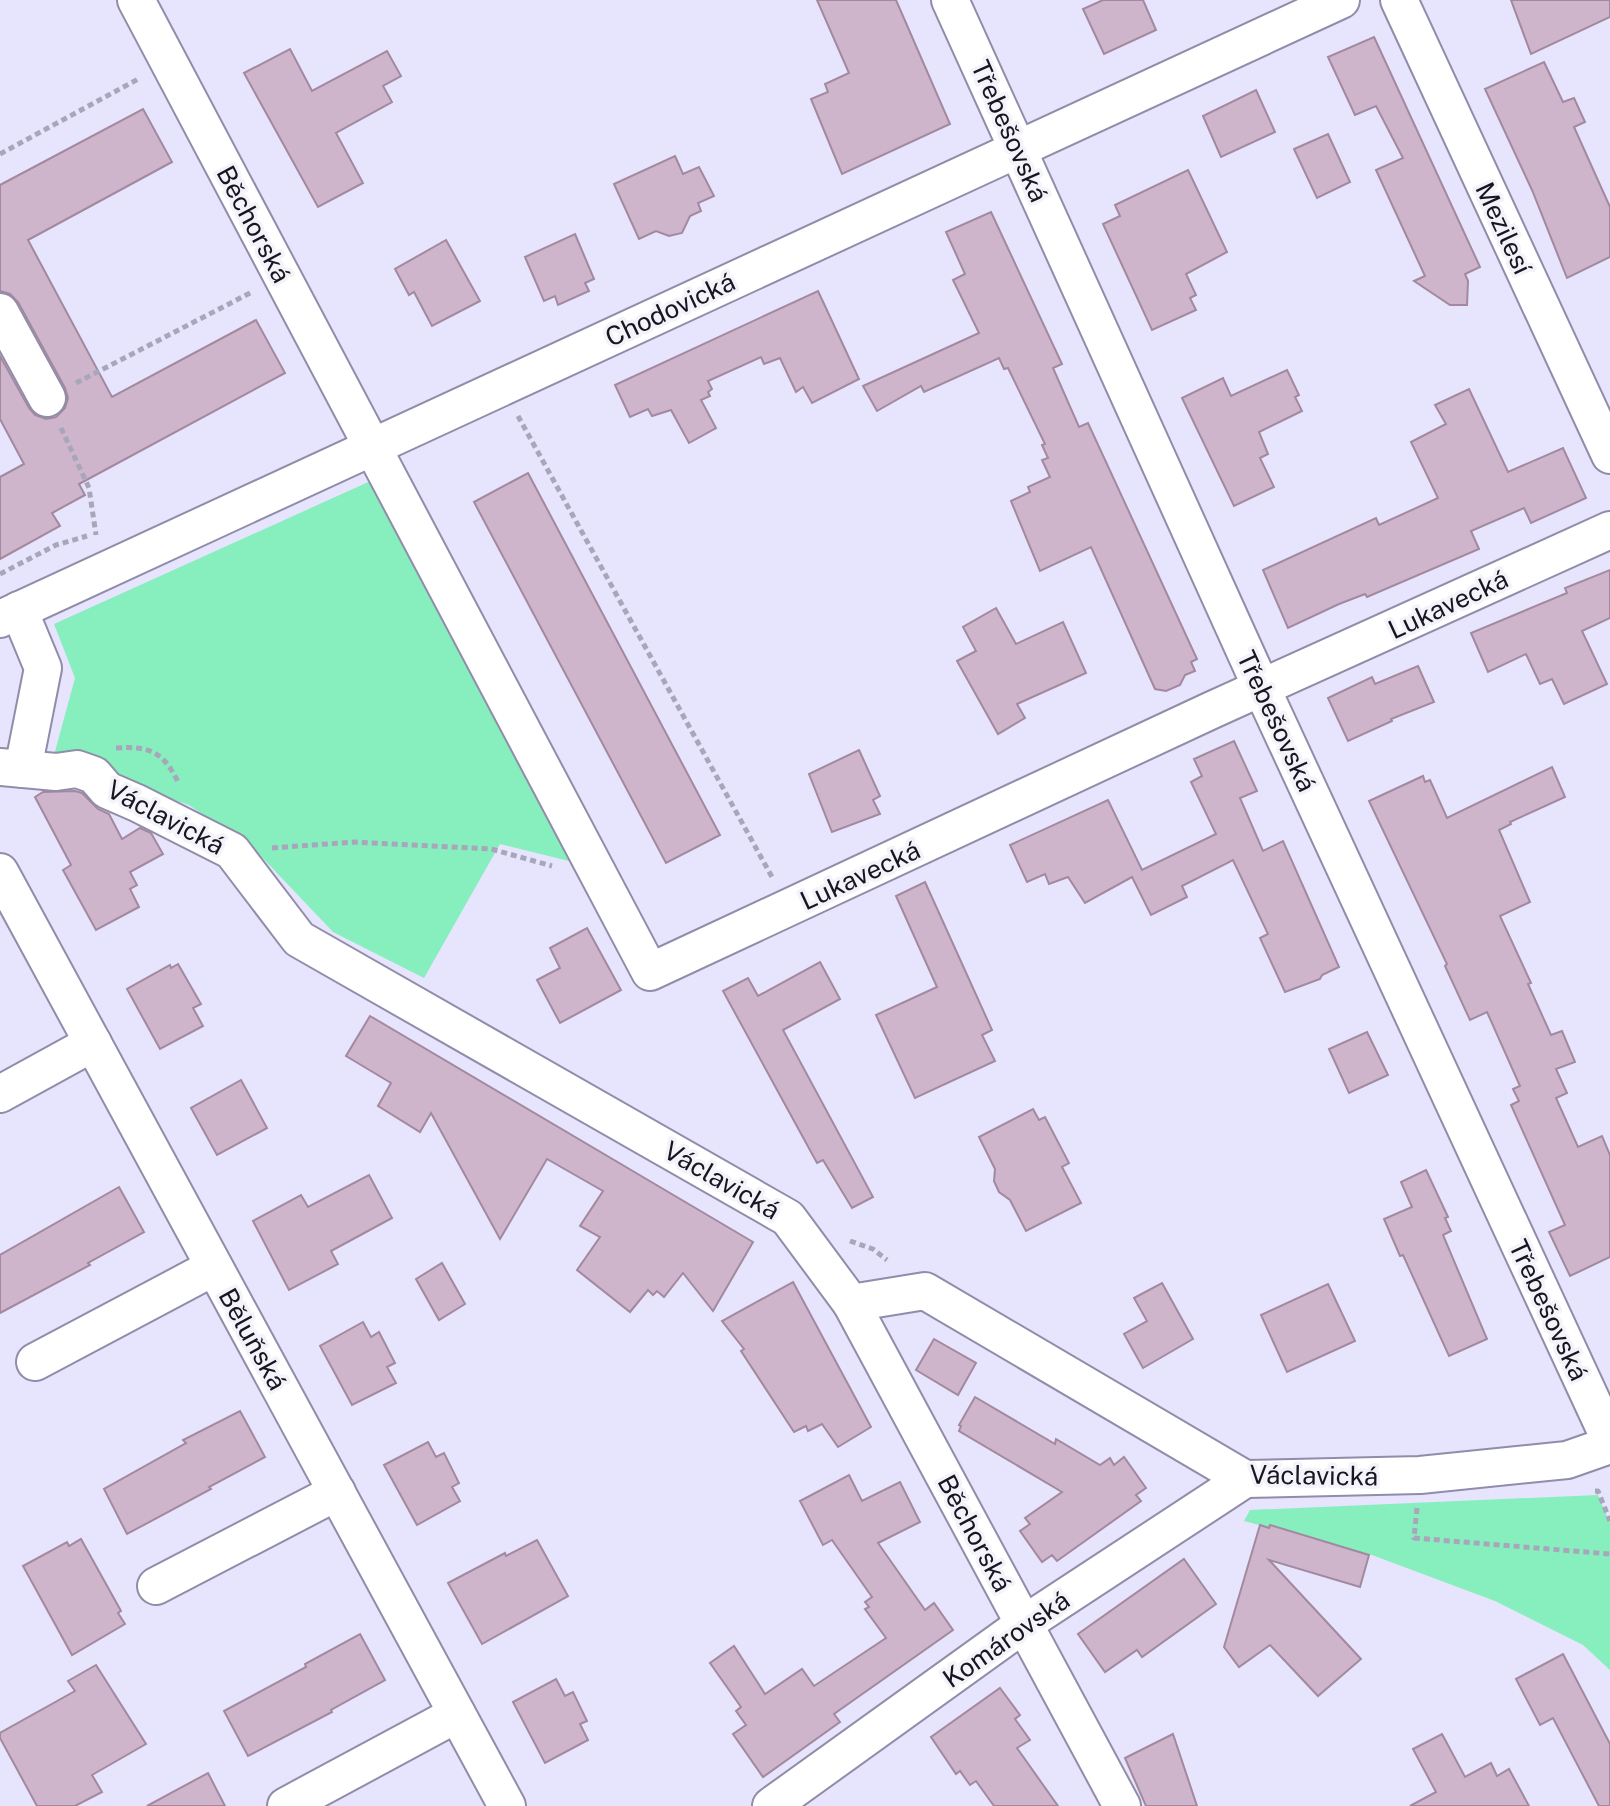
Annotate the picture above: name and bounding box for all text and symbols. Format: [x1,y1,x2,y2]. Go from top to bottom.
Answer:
street label: Třebešovská [965,55,1055,207]
street label: Běchorská [210,160,298,288]
street label: Mezilesí [1469,177,1539,279]
street label: Chodovická [600,265,740,353]
street label: Lukavecká [1383,563,1513,645]
street label: Třebešovská [1231,646,1323,796]
street label: Václavická [102,773,230,861]
street label: Lukavecká [795,834,925,916]
street label: Václavická [659,1134,785,1226]
street label: Třebešovská [1503,1235,1595,1385]
street label: Běluňská [212,1283,294,1395]
street label: Václavická [1249,1458,1379,1492]
street label: Běchorská [931,1469,1019,1597]
street label: Komárovská [937,1584,1075,1694]

